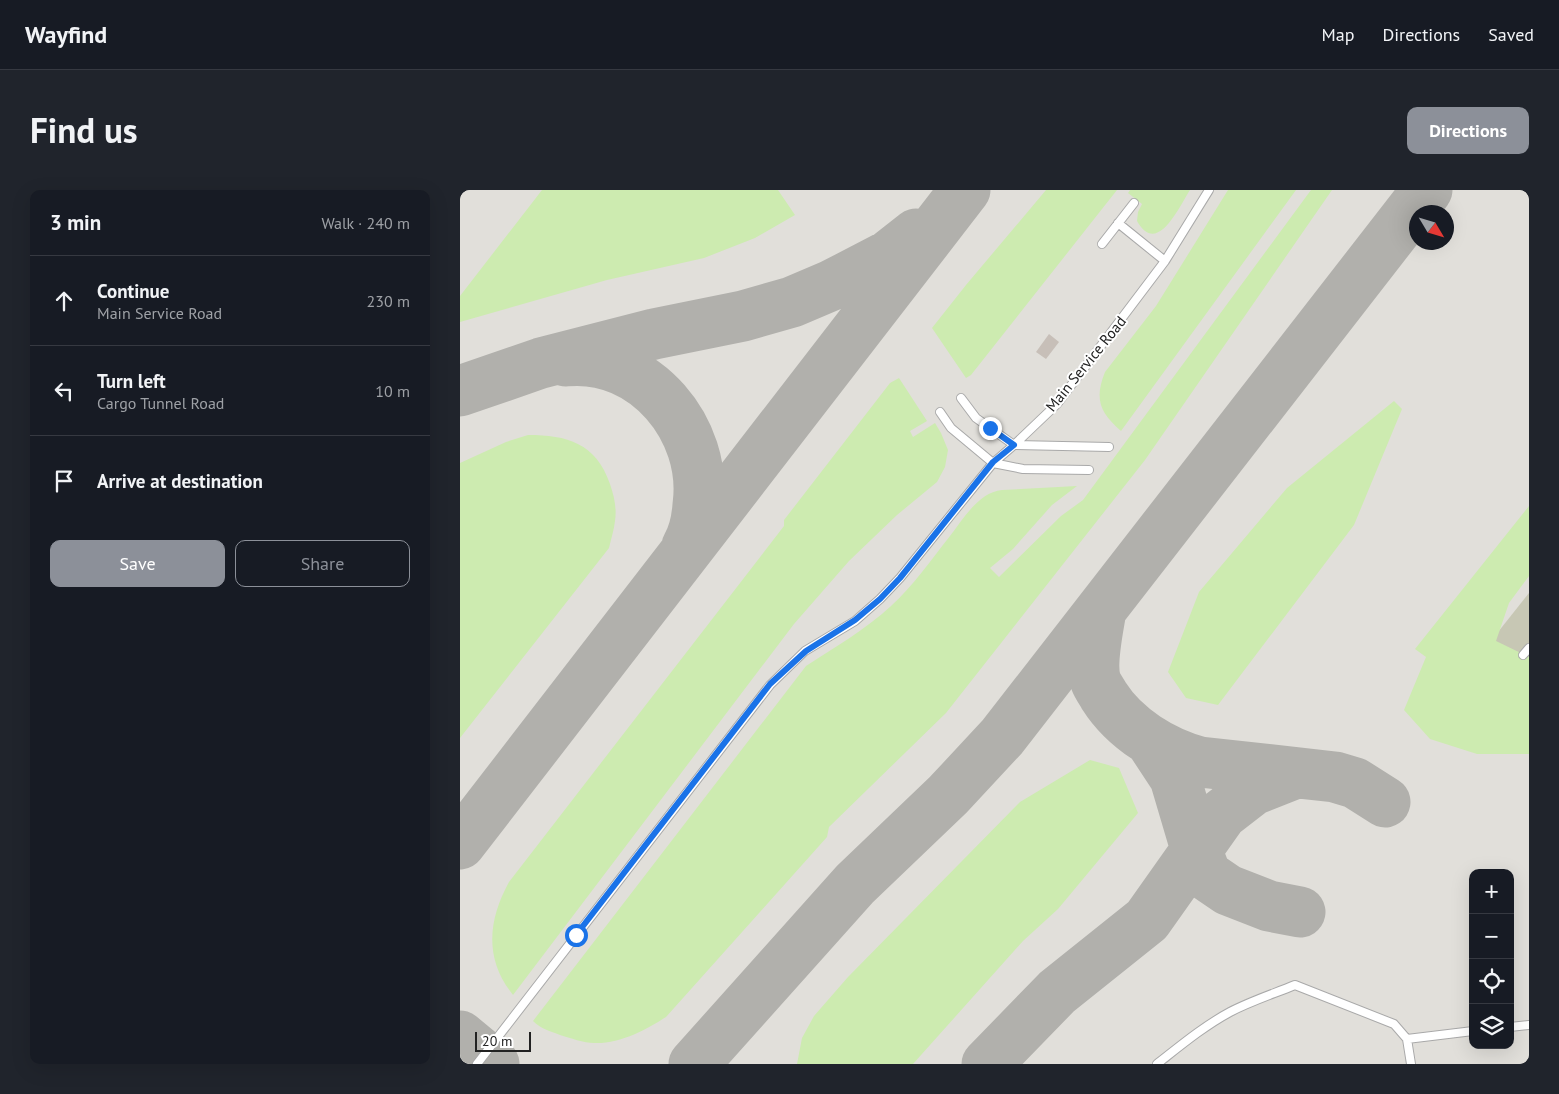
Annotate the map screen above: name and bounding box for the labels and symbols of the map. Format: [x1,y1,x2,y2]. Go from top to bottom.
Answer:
north arrow [1409,205,1454,250]
street label: Main Service Road [1041,312,1130,415]
route end [979,417,1002,440]
route start [565,924,588,947]
scale bar [475,1029,531,1052]

